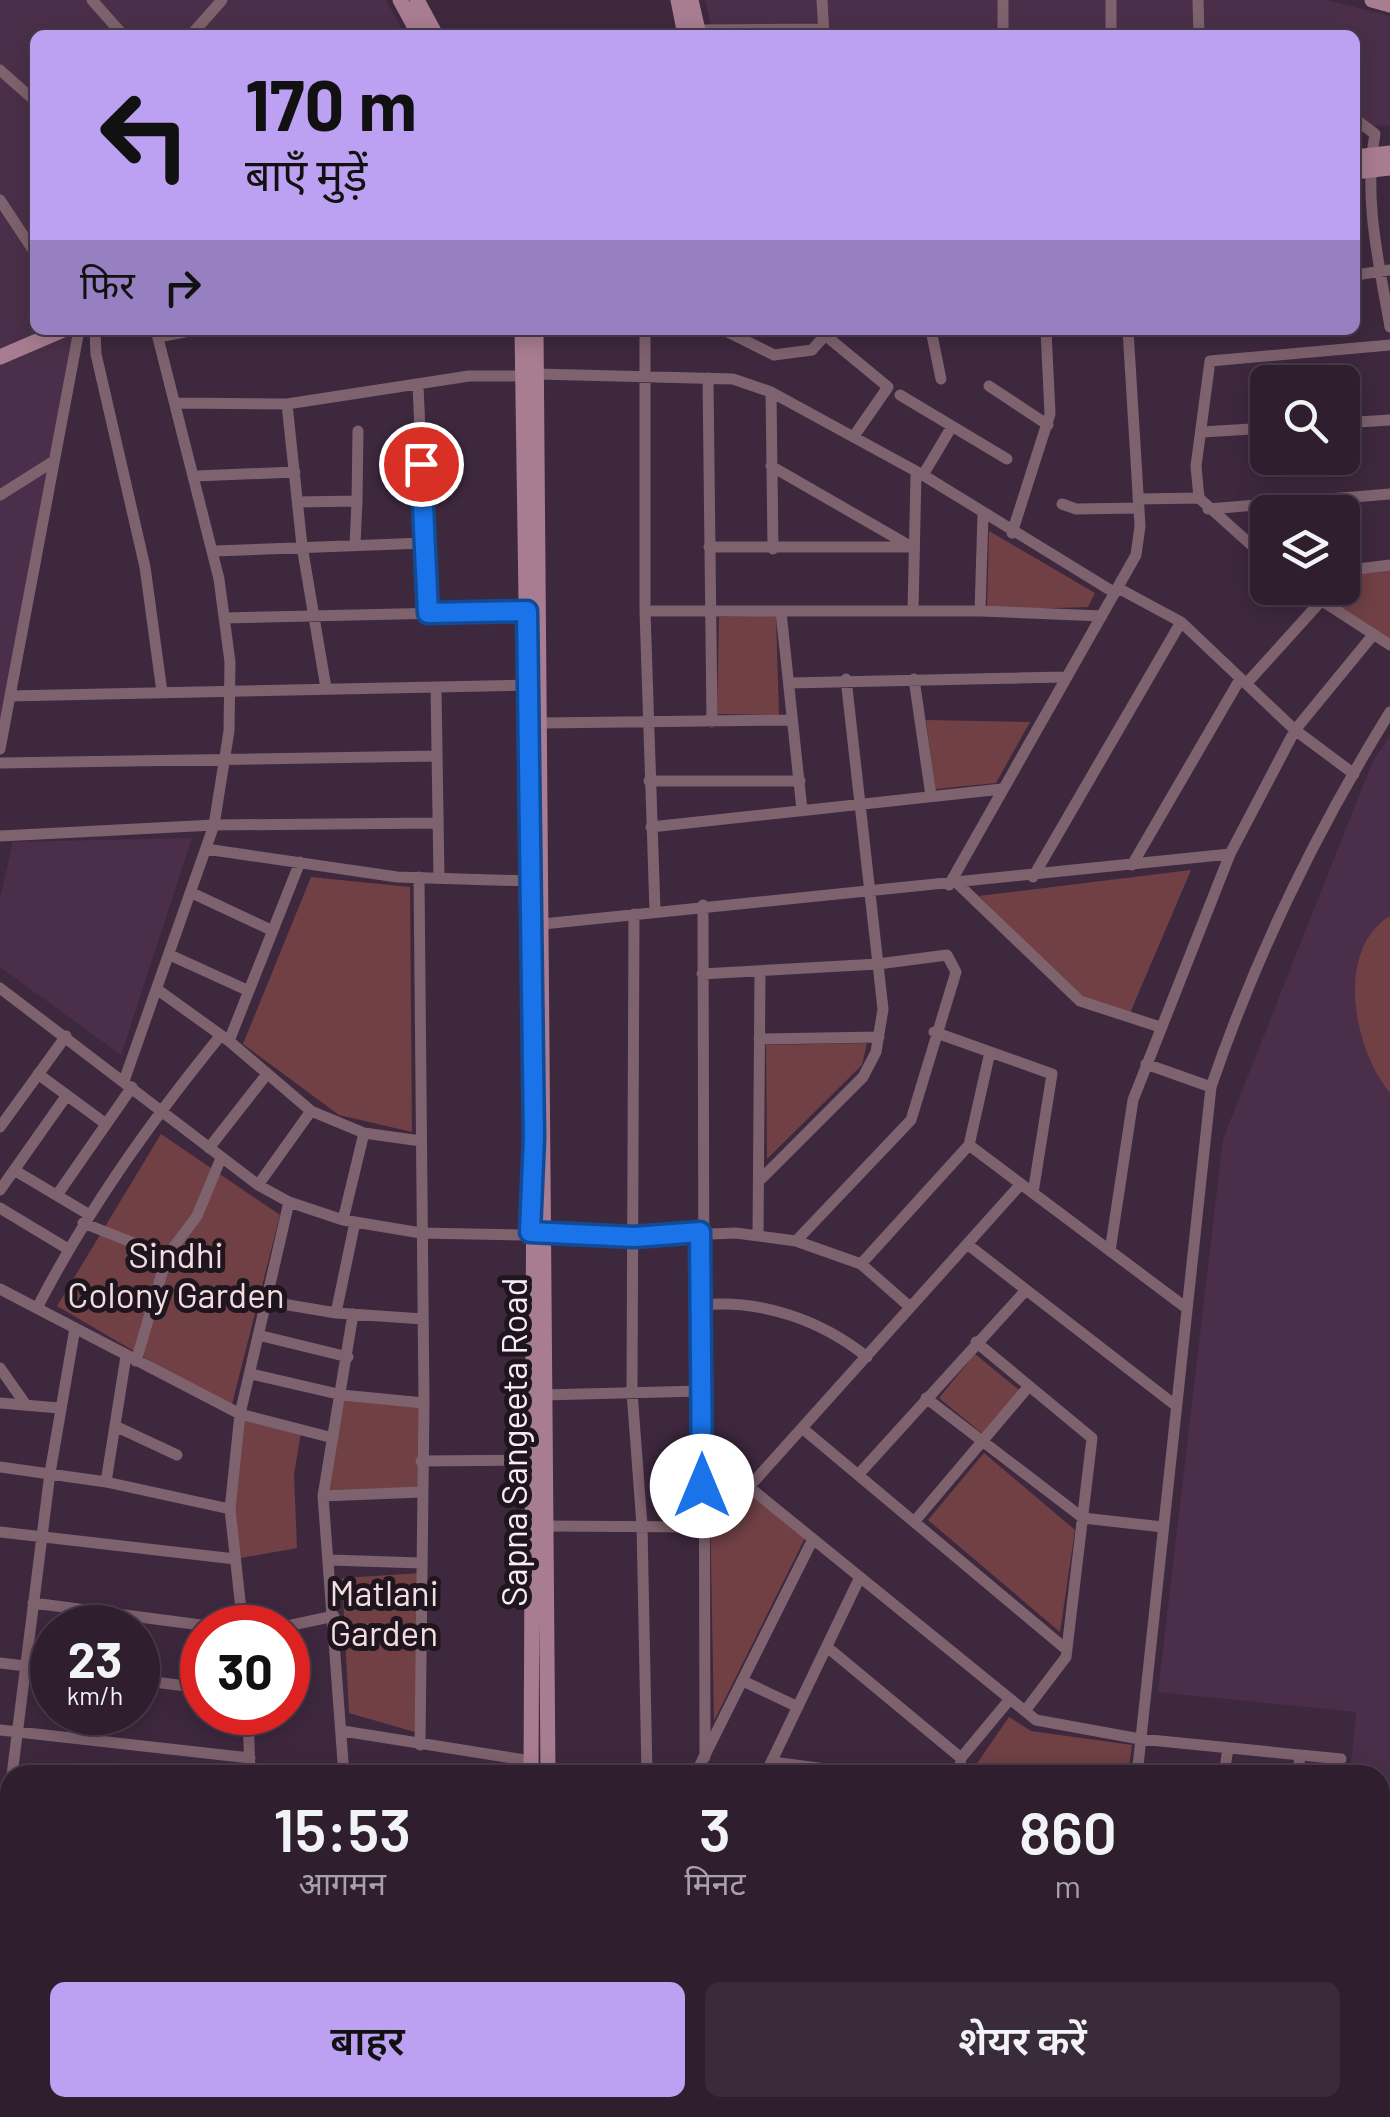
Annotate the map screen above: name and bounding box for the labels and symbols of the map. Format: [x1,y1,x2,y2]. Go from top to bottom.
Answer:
pin [379,422,464,507]
park label: Sindhi Colony Garden [67,1233,285,1315]
street label: Sapna Sangeeta Road [492,1277,534,1607]
position arrow [650,1434,754,1538]
park label: Matlani Garden [329,1571,439,1653]
speed limit sign: 30 [180,1605,310,1735]

